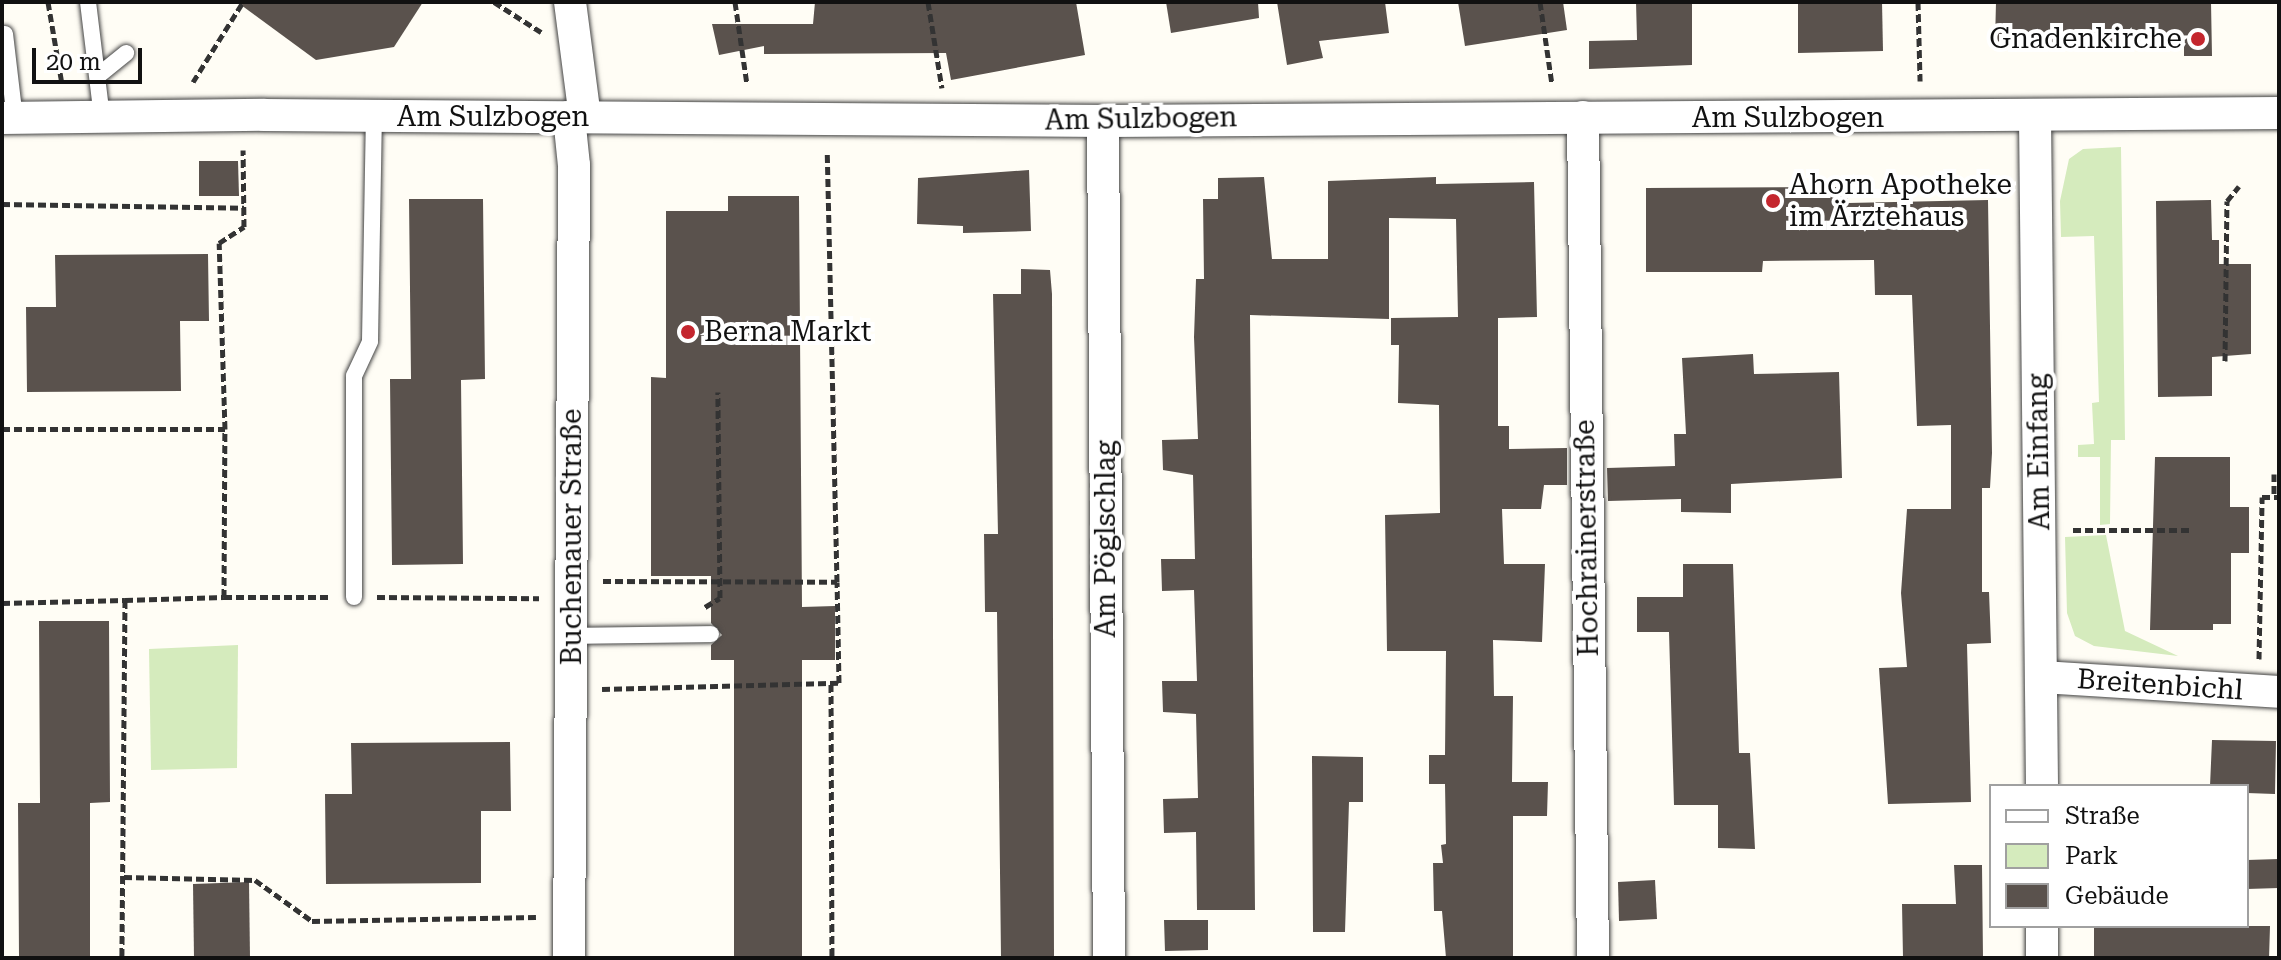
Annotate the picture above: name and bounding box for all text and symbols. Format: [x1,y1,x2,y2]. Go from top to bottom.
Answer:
place label: Gnadenkirche [1989,22,2182,56]
marker: Gnadenkirche [2189,30,2207,48]
scale bar [36,32,146,82]
text: 20 m [46,48,101,76]
street label: Am Sulzbogen [397,100,589,134]
street label: Am Sulzbogen [1044,101,1238,137]
street label: Am Sulzbogen [1692,101,1884,135]
place label: Ahorn Apotheke im Ärztehaus [1789,168,2012,234]
marker: Ahorn Apotheke im Ärztehaus [1764,192,1782,210]
place label: Berna Markt [704,315,871,349]
marker: Berna Markt [679,323,697,341]
street label: Am Einfang [2021,373,2057,531]
street label: Buchenauer Straße [555,409,589,665]
street label: Hochrainerstraße [1568,419,1606,657]
street label: Am Pöglschlag [1089,440,1123,638]
street label: Breitenbichl [2076,662,2244,708]
legend [1989,784,2249,928]
text: Straße [2065,802,2140,830]
text: Park [2065,842,2118,870]
text: Gebäude [2065,882,2169,910]

